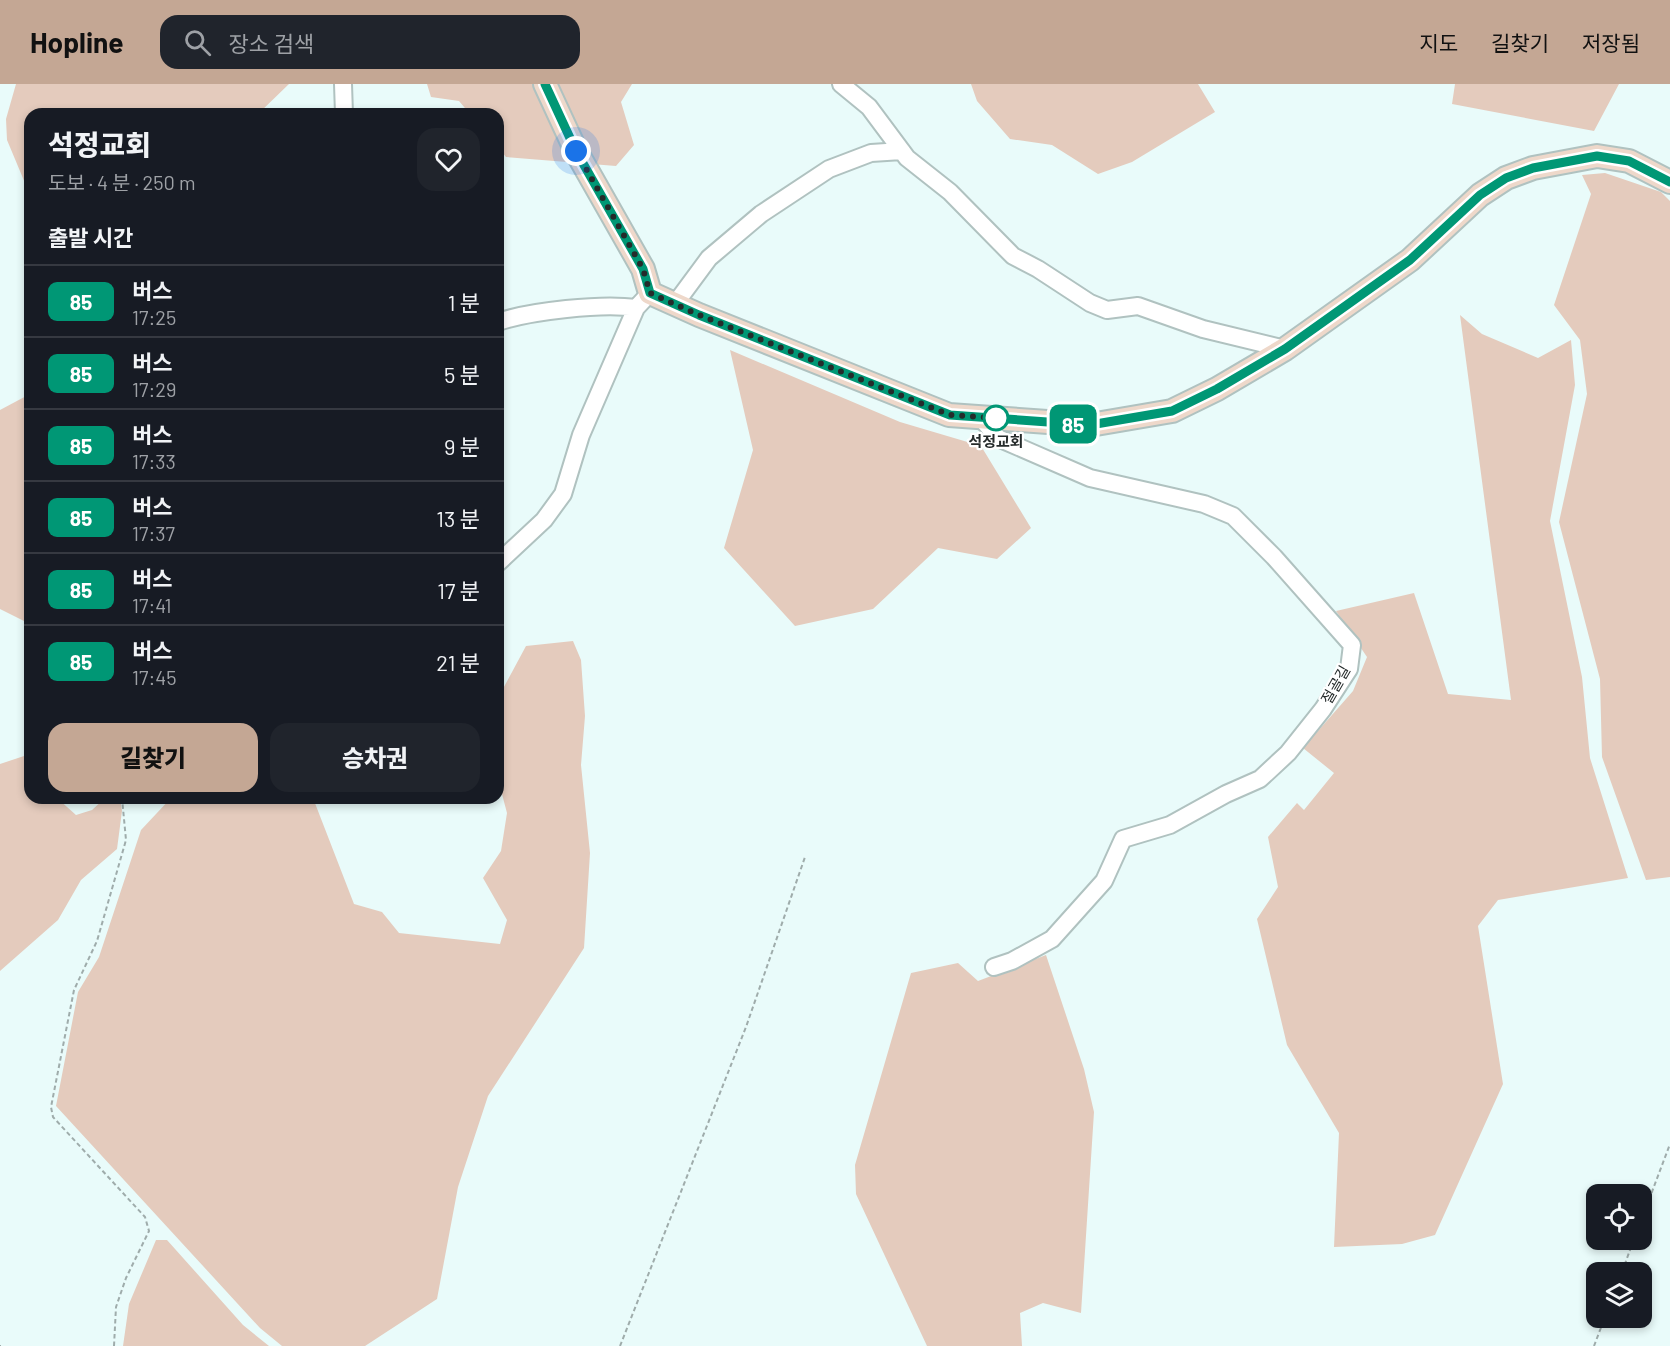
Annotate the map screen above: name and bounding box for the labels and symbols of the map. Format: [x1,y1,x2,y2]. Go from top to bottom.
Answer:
your location [561,136,591,166]
line badge: 85 [1046,404,1100,444]
marker: 석정교회 [983,405,1009,431]
place label: 석정교회 [968,432,1024,450]
street label: 절골길 [1317,662,1353,707]

